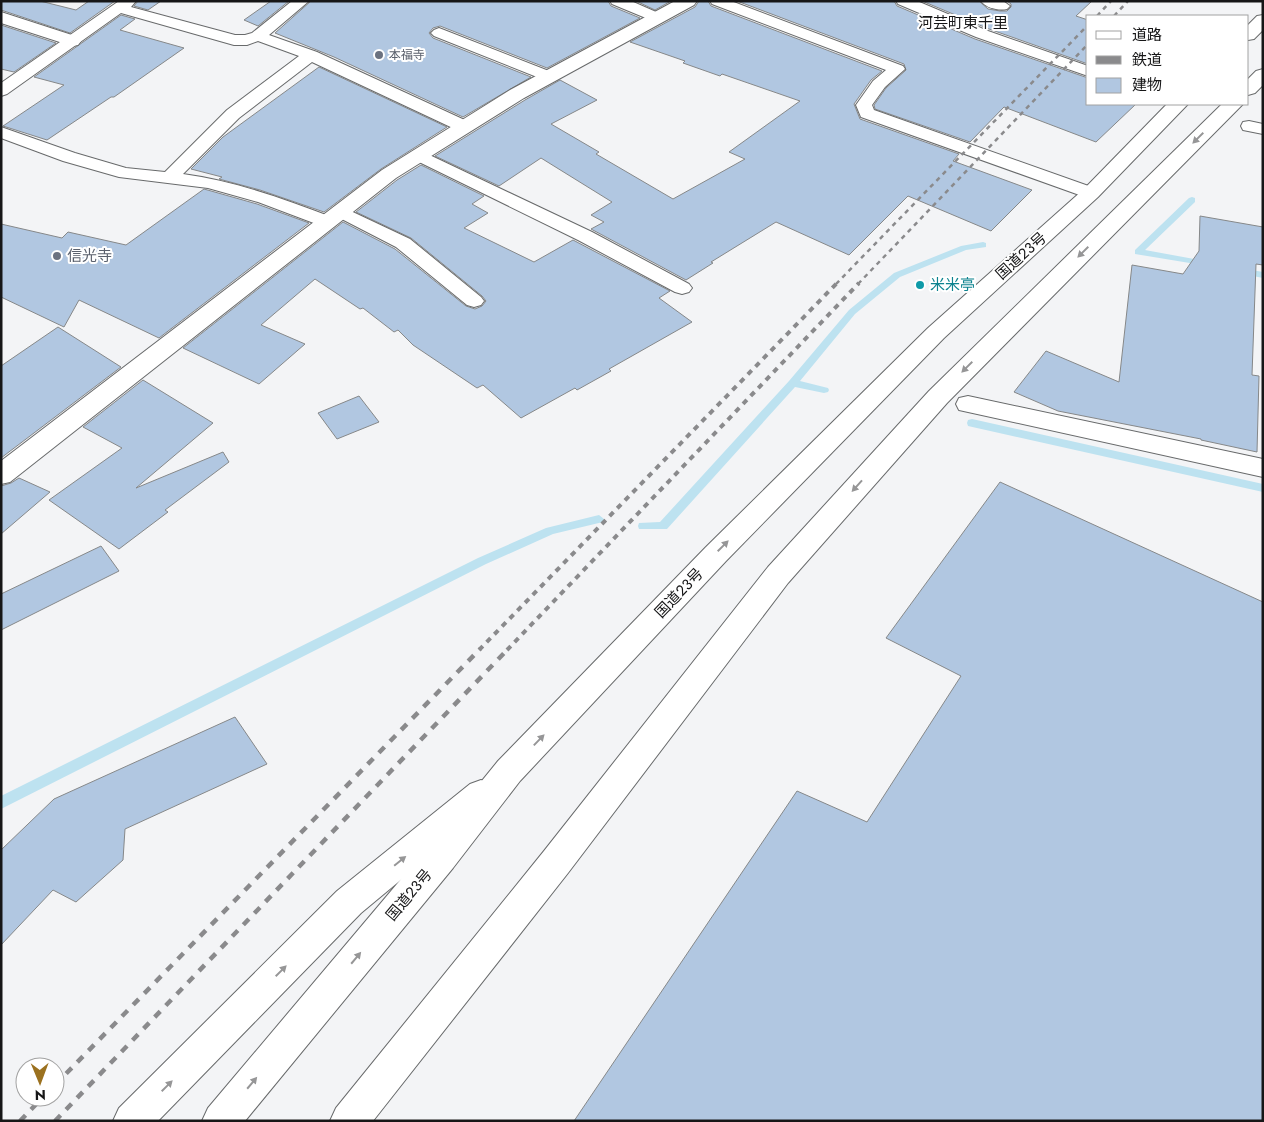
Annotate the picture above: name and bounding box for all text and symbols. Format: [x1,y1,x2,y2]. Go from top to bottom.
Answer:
district label: 河芸町東千里 [918,12,1008,34]
legend [1086,15,1249,105]
text: 道路 [1132,24,1162,46]
place label: 本福寺 [389,46,425,64]
marker: 本福寺 [373,49,385,61]
text: 鉄道 [1132,49,1162,71]
text: 建物 [1132,74,1162,96]
one-way arrow [1192,132,1204,144]
street label: 国道23号 [991,227,1051,285]
place label: 信光寺 [67,245,112,267]
one-way arrow [1077,246,1089,258]
marker: 信光寺 [51,250,63,262]
place label: 米米亭 [930,274,975,296]
marker: 米米亭 [914,279,926,291]
one-way arrow [962,361,974,373]
one-way arrow [851,480,863,492]
one-way arrow [717,540,729,552]
street label: 国道23号 [650,563,708,623]
one-way arrow [533,734,545,746]
one-way arrow [393,855,406,866]
street label: 国道23号 [381,864,437,926]
one-way arrow [351,952,362,965]
one-way arrow [275,965,287,977]
north arrow [15,1057,65,1107]
one-way arrow [247,1077,258,1090]
one-way arrow [160,1080,172,1092]
text: N [34,1085,46,1105]

